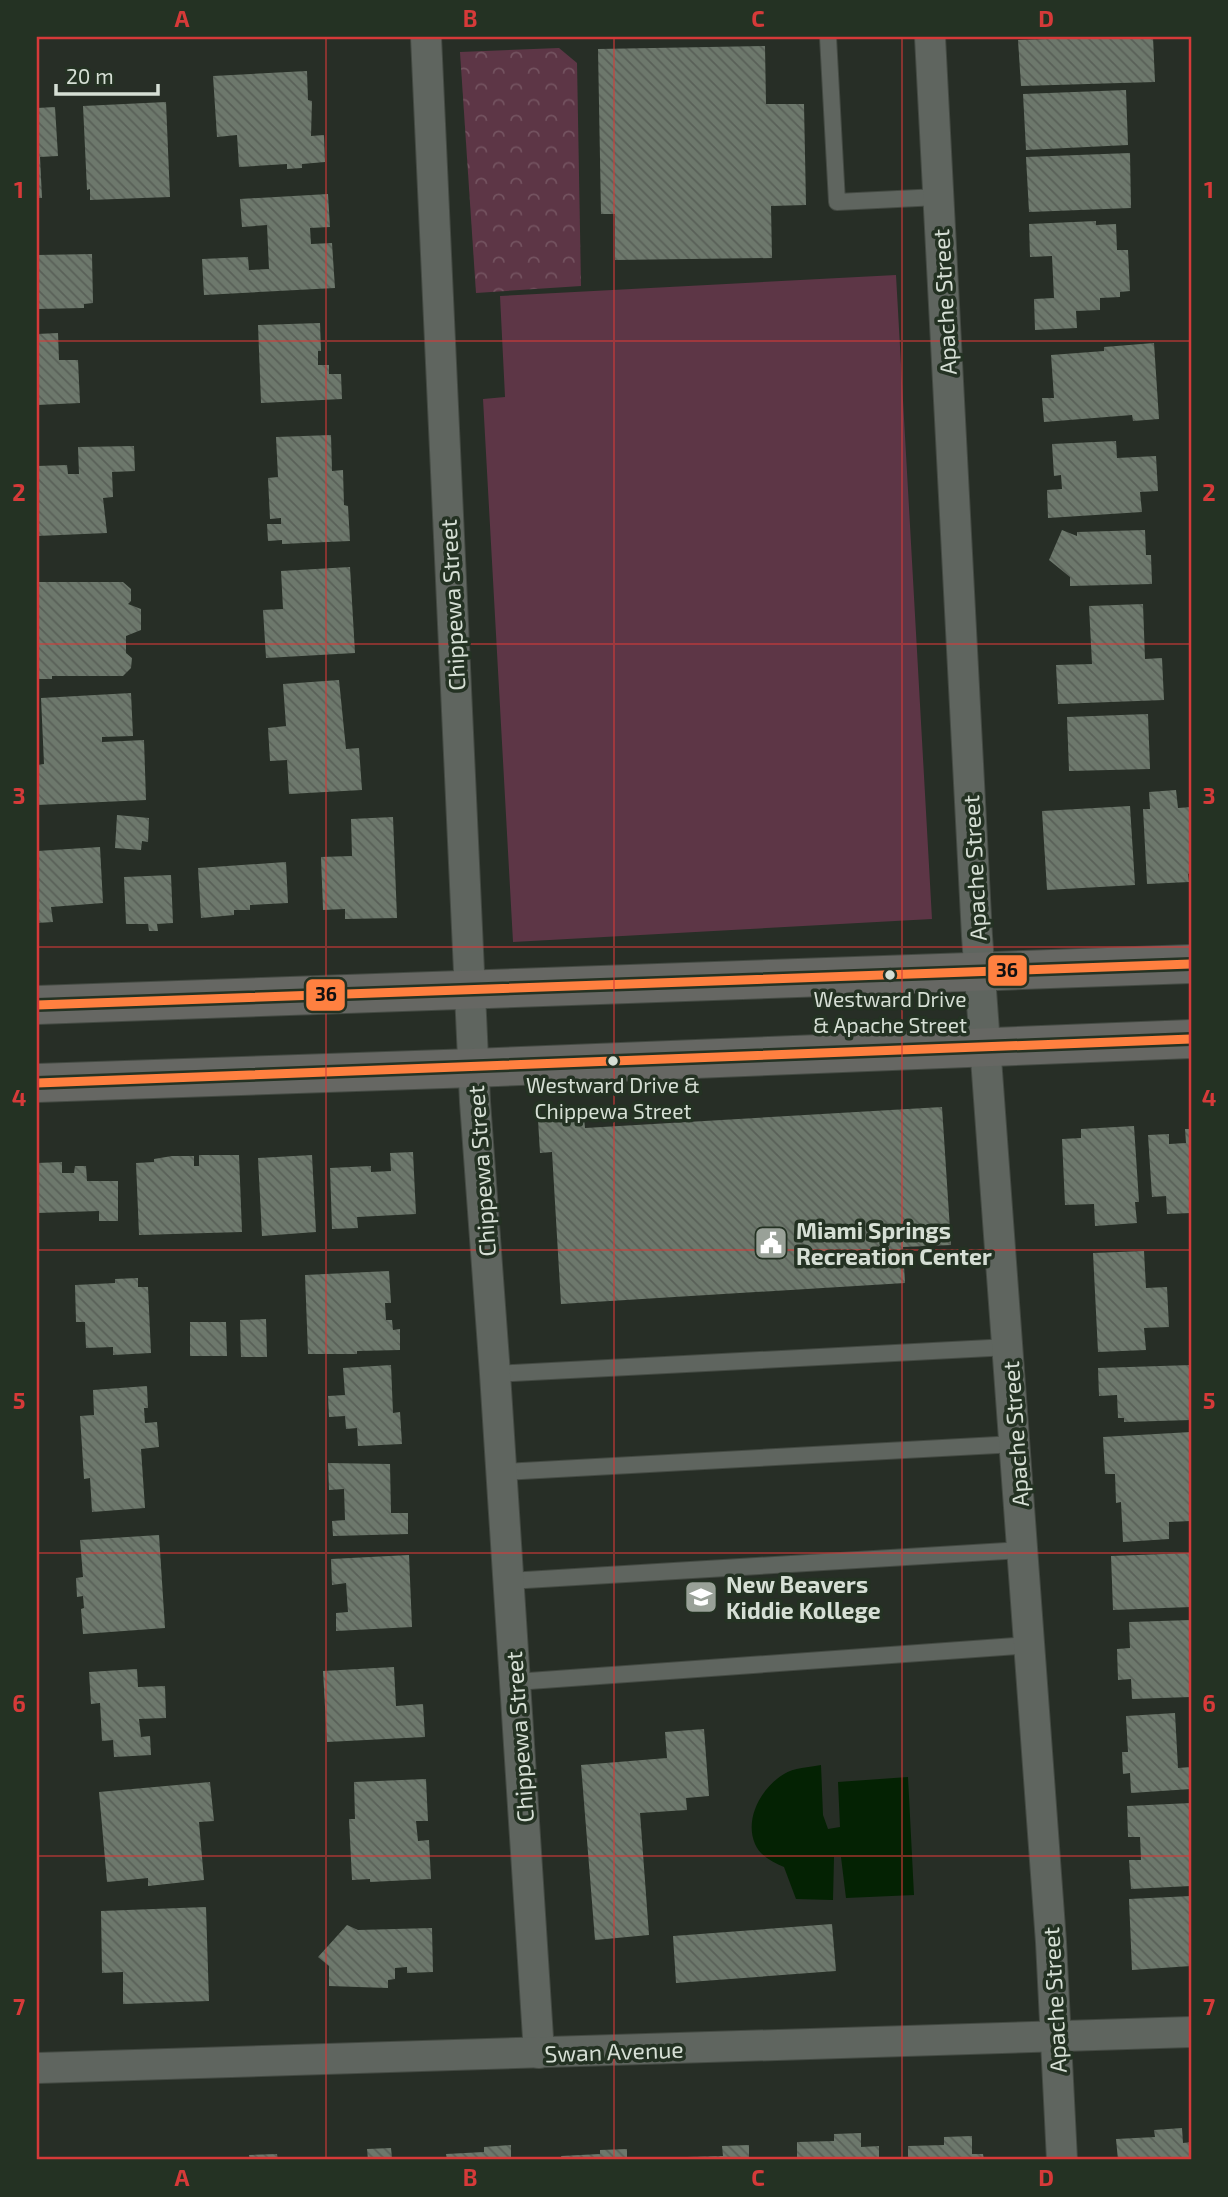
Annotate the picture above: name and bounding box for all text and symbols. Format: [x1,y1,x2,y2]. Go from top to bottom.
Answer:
text: A [174,4,190,32]
text: B [463,4,477,32]
text: C [751,4,765,32]
text: D [1038,4,1054,32]
scale bar [56,52,158,96]
text: 20 m [66,63,114,88]
text: 1 [14,175,24,203]
text: 1 [1204,175,1214,203]
street label: Apache Street [926,228,962,376]
text: 2 [12,478,26,506]
text: 2 [1202,478,1216,506]
street label: Chippewa Street [434,518,470,691]
text: 3 [12,781,26,809]
text: 3 [1202,781,1216,809]
street label: Apache Street [956,794,992,942]
line badge: 36 [987,954,1028,987]
text: 36 [996,958,1018,981]
marker: Westward Drive & Apache Street [883,968,897,982]
line badge: 36 [305,978,346,1012]
text: 36 [315,982,337,1005]
place label: Westward Drive & Apache Street [813,986,967,1037]
marker: Westward Drive & Chippewa Street [606,1054,620,1068]
place label: Westward Drive & Chippewa Street [526,1072,700,1123]
text: 4 [12,1083,26,1111]
text: 4 [1202,1083,1216,1111]
street label: Chippewa Street [461,1084,501,1258]
place label: Miami Springs Recreation Center [796,1216,992,1270]
public building icon: Miami Springs Recreation Center [752,1224,790,1262]
street label: Apache Street [996,1360,1034,1508]
text: 5 [13,1386,25,1414]
text: 5 [1203,1386,1215,1414]
place label: New Beavers Kiddie Kollege [726,1570,881,1624]
school or university icon: New Beavers Kiddie Kollege [682,1578,720,1616]
street label: Chippewa Street [499,1650,539,1824]
text: 6 [12,1689,26,1717]
text: 6 [1202,1689,1216,1717]
street label: Apache Street [1036,1926,1072,2074]
text: 7 [13,1992,25,2020]
text: 7 [1203,1992,1215,2020]
street label: Swan Avenue [544,2035,684,2067]
text: A [174,2163,190,2191]
text: B [463,2163,477,2191]
text: C [751,2163,765,2191]
text: D [1038,2163,1054,2191]

